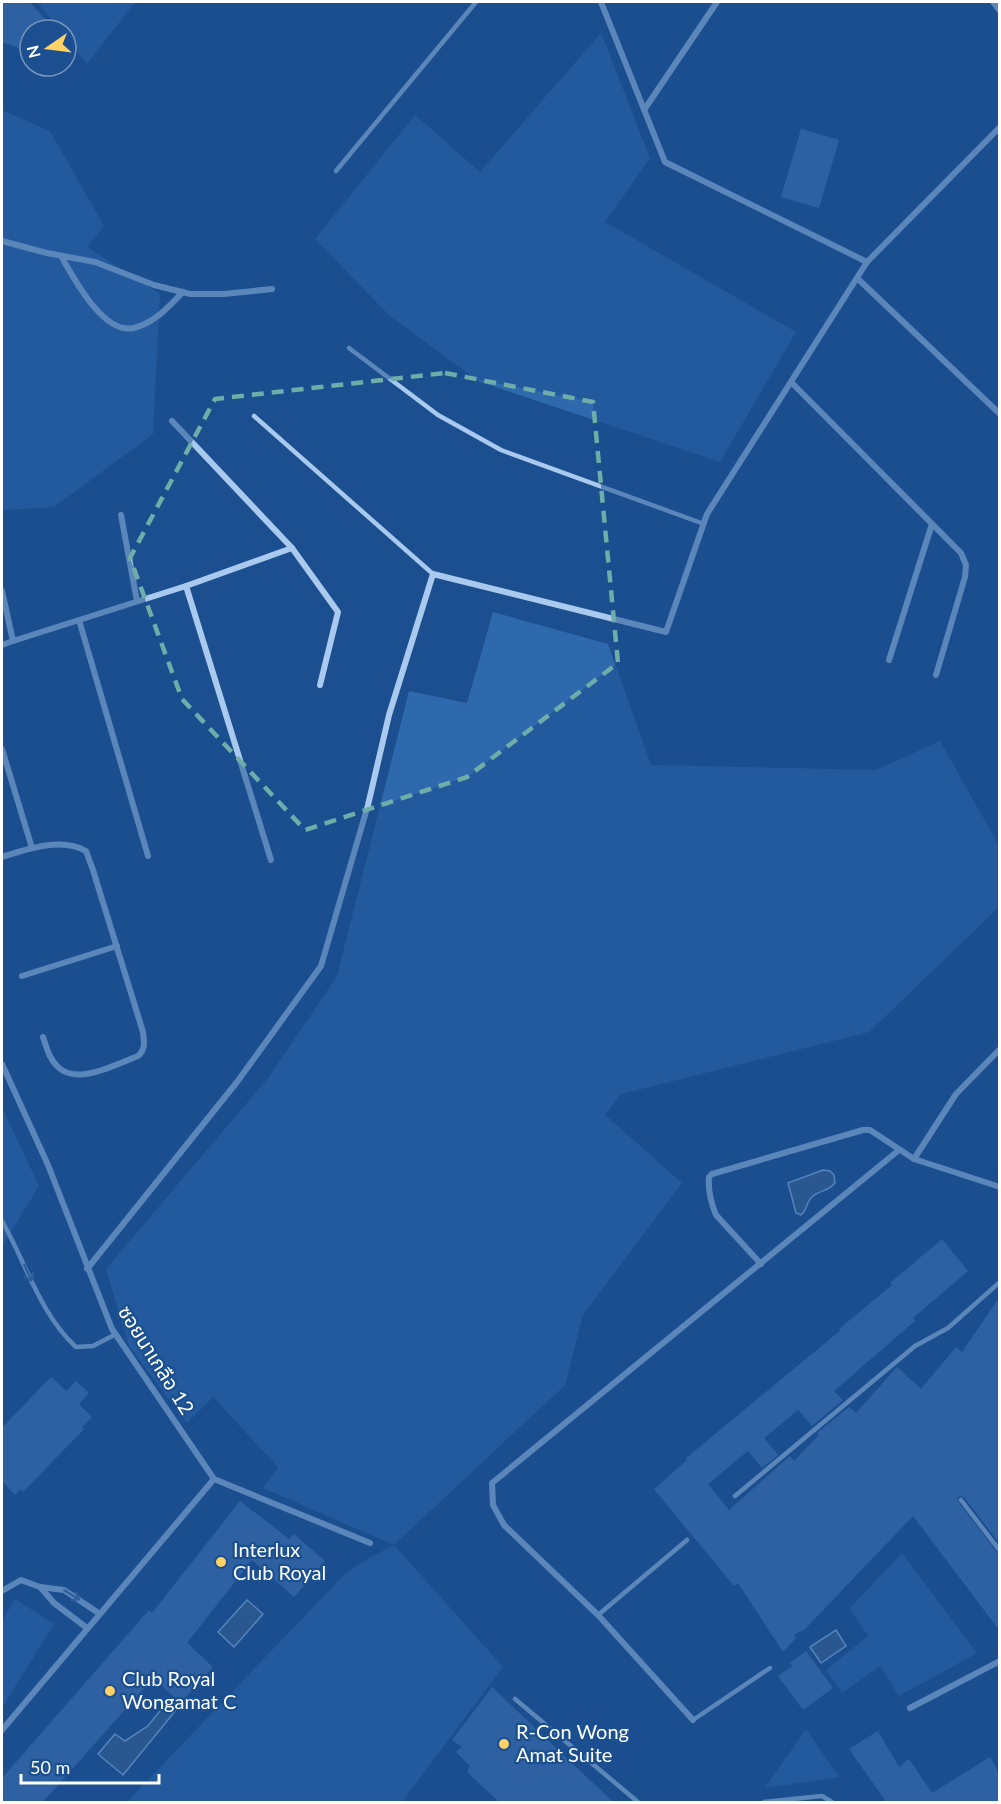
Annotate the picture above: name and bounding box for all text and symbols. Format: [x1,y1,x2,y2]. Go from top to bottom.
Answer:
north arrow [18,18,78,78]
text: N [22,43,44,60]
one-way arrow [23,1263,34,1281]
street label: ซอยนาเกลือ 12 [114,1301,200,1418]
place label: Interlux Club Royal [233,1537,326,1584]
marker: Interlux Club Royal [214,1555,228,1569]
one-way arrow [63,1590,80,1602]
place label: Club Royal Wongamat C [122,1666,236,1713]
marker: Club Royal Wongamat C [103,1684,117,1698]
place label: R-Con Wong Amat Suite [516,1719,629,1766]
marker: R-Con Wong Amat Suite [497,1737,511,1751]
scale bar [21,1747,159,1785]
text: 50 m [30,1756,70,1778]

